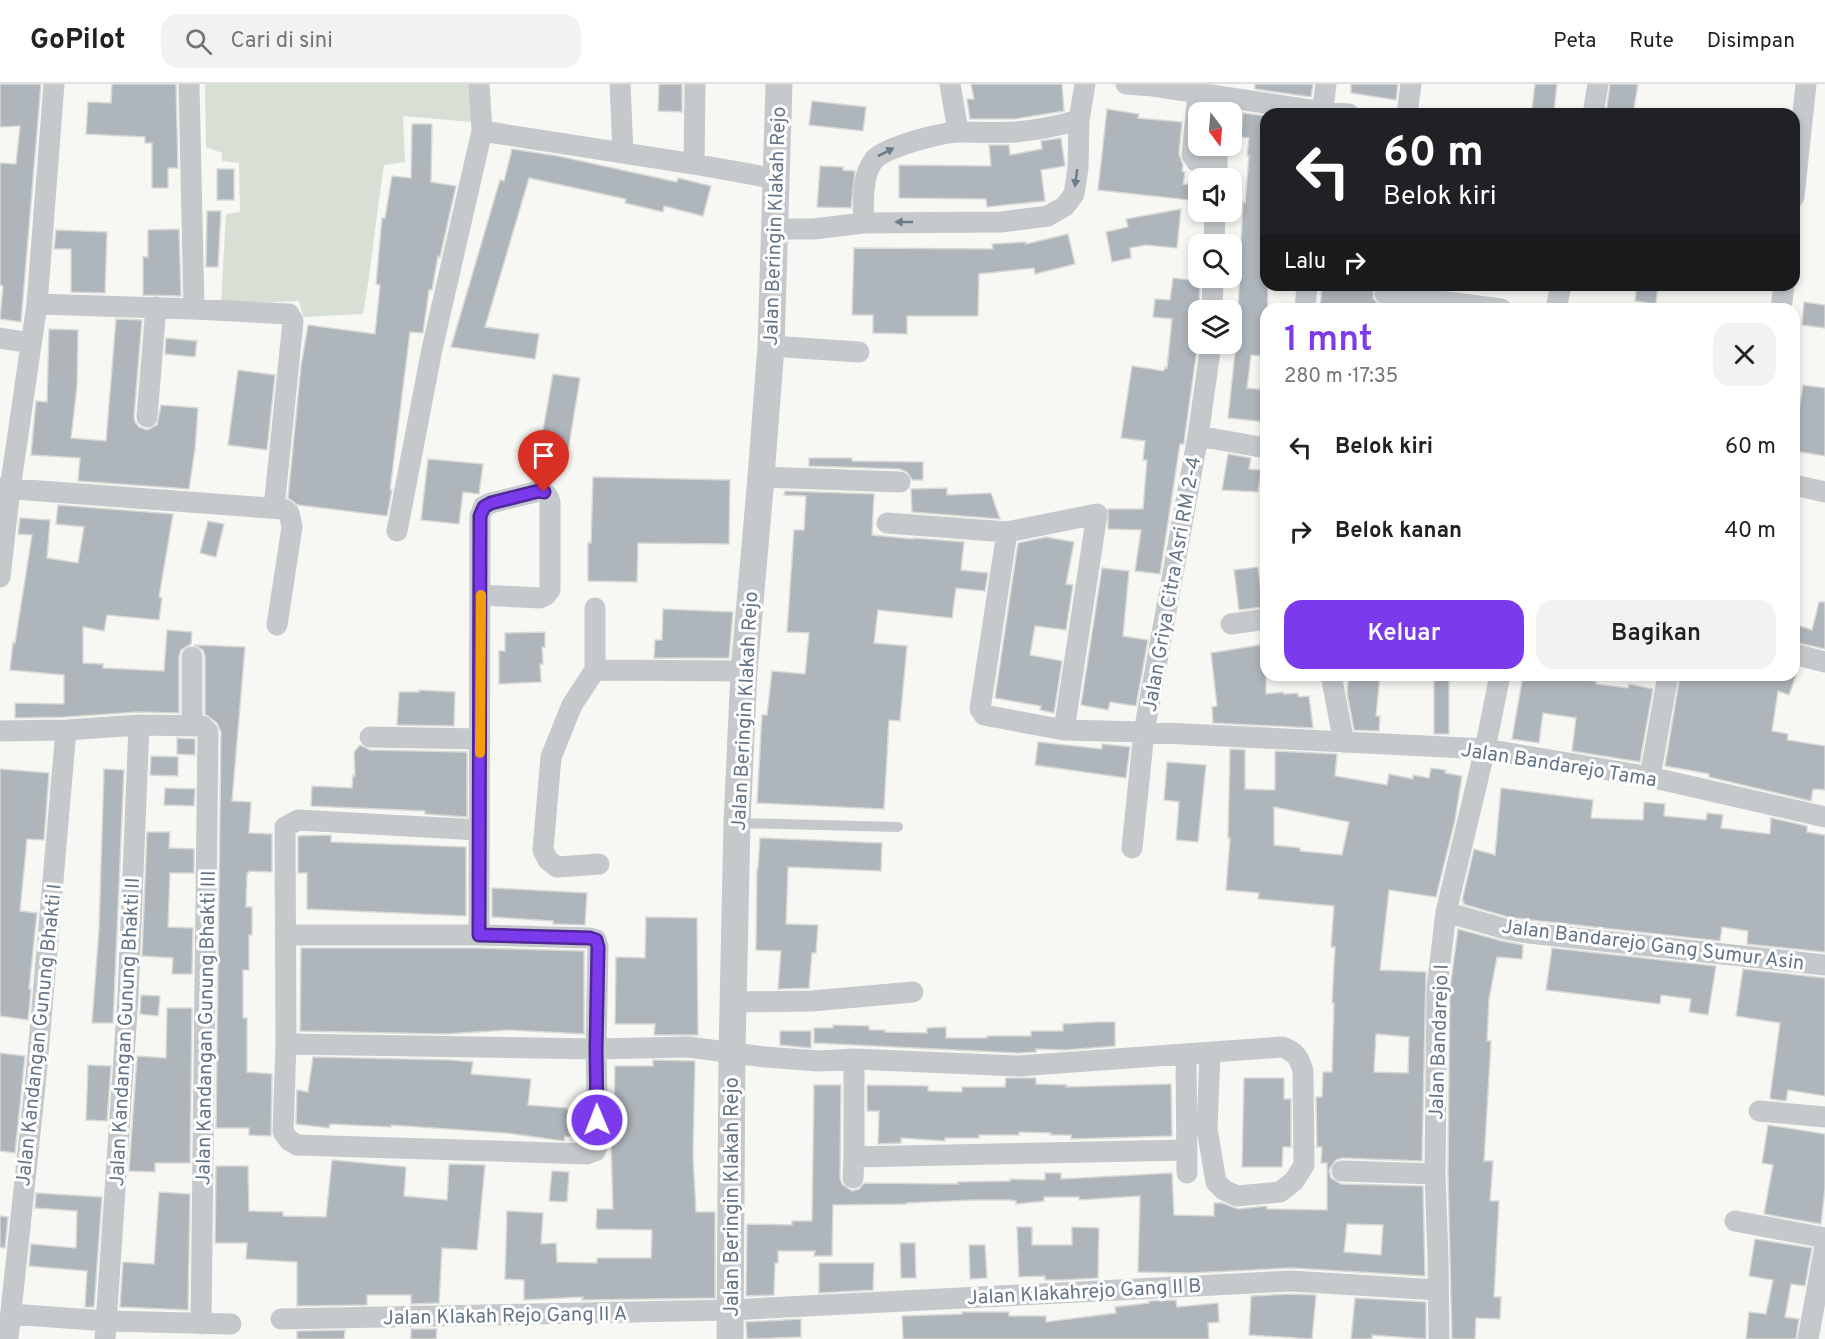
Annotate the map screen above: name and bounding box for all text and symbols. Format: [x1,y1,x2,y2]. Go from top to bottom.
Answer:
search box [161,14,581,68]
text: GoPilot [30,23,125,59]
icon: search [182,25,215,58]
text: Cari di sini [230,28,333,55]
text: Peta [1553,28,1596,55]
text: Rute [1629,28,1674,55]
text: Disimpan [1707,28,1795,55]
north arrow [1188,102,1242,156]
map controls [1188,102,1242,354]
street label: Jalan Beringin Klakah Rejo [759,106,793,346]
text: 60 m [1383,128,1484,181]
icon: left [1284,132,1362,210]
one-way arrow [877,148,895,158]
button: sound [1188,168,1242,222]
one-way arrow [1072,169,1081,188]
text: Belok kiri [1383,180,1497,214]
one-way arrow [895,217,914,227]
button: search [1188,234,1242,288]
icon: right [1338,246,1371,279]
text: Lalu [1284,249,1326,276]
button: layers [1188,300,1242,354]
text: 1 mnt [1284,318,1373,364]
button: close [1713,323,1776,386]
text: 280 m · 17:35 [1284,364,1398,390]
pin [518,430,569,492]
icon: left [1284,431,1317,464]
text: Belok kiri [1335,434,1433,461]
text: 60 m [1725,434,1776,461]
icon: arrive [527,439,560,472]
street label: Jalan Griya Citra Asri RM 2-4 [1138,455,1208,714]
icon: right [1284,515,1317,548]
text: Belok kanan [1335,518,1462,545]
text: 40 m [1724,518,1776,545]
street label: Jalan Beringin Klakah Rejo [727,591,765,831]
button: Keluar [1284,600,1524,669]
button: Bagikan [1536,600,1776,669]
street label: Jalan Bandarejo Tama [1459,738,1658,794]
street label: Jalan Kandangan Gunung Bhakti III [191,870,223,1186]
street label: Jalan Kandangan Gunung Bhakti II [105,877,147,1187]
street label: Jalan Kandangan Gunung Bhakti I [11,883,69,1188]
street label: Jalan Bandarejo Gang Sumur Asin [1500,915,1806,977]
street label: Jalan Bandarejo I [1424,964,1456,1120]
street label: Jalan Beringin Klakah Rejo [720,1077,746,1317]
position arrow [565,1088,629,1152]
street label: Jalan Klakahrejo Gang II B [966,1274,1202,1312]
street label: Jalan Klakah Rejo Gang II A [383,1302,627,1332]

